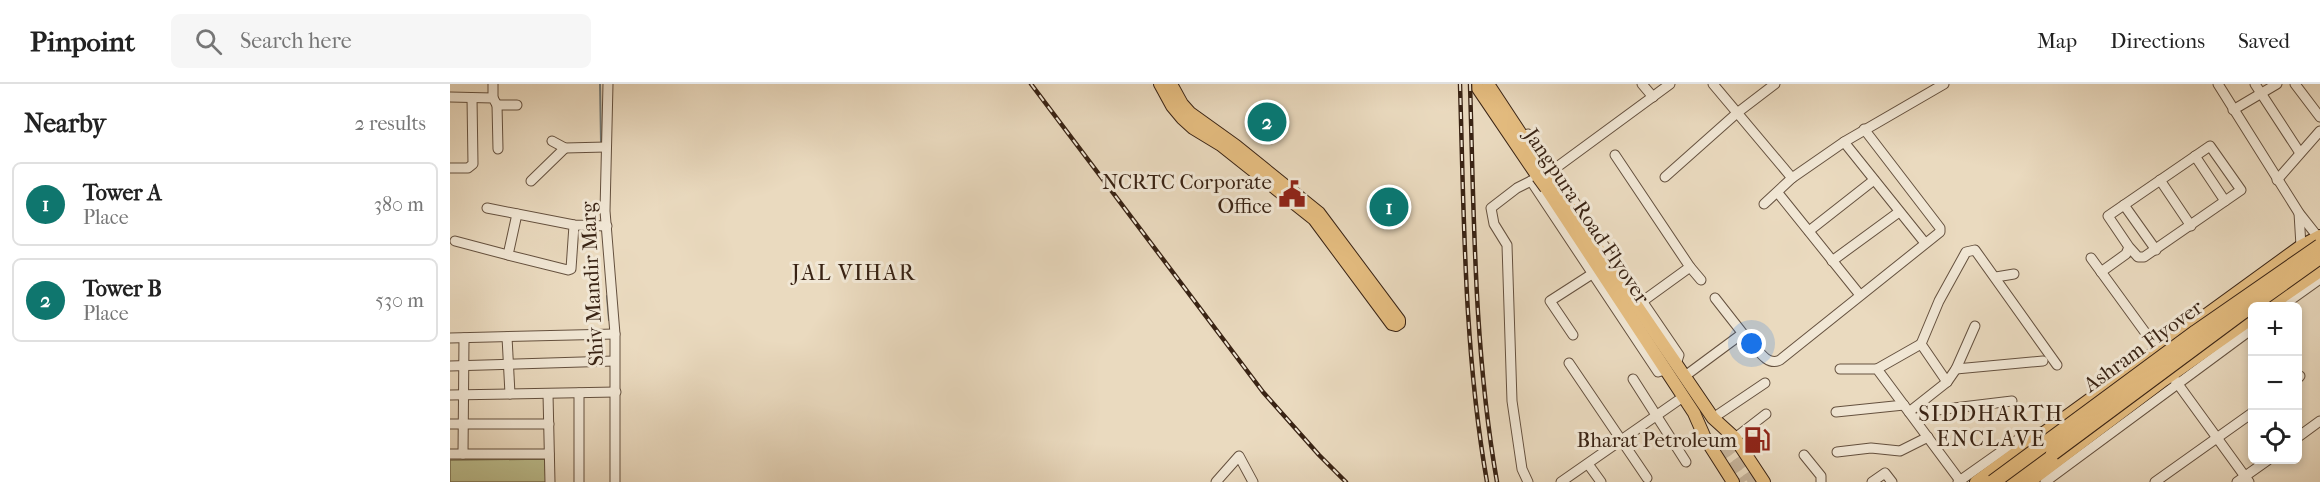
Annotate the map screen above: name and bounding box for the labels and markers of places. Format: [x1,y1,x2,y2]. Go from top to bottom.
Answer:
pin: 2 [1248,99,1286,144]
place label: NCRTC Corporate Office [1102,170,1272,218]
public building icon: NCRTC Corporate Office [1277,179,1307,209]
pin: 1 [1370,184,1408,230]
fuel station icon: Bharat Petroleum [1742,425,1772,455]
place label: Bharat Petroleum [1577,428,1738,452]

